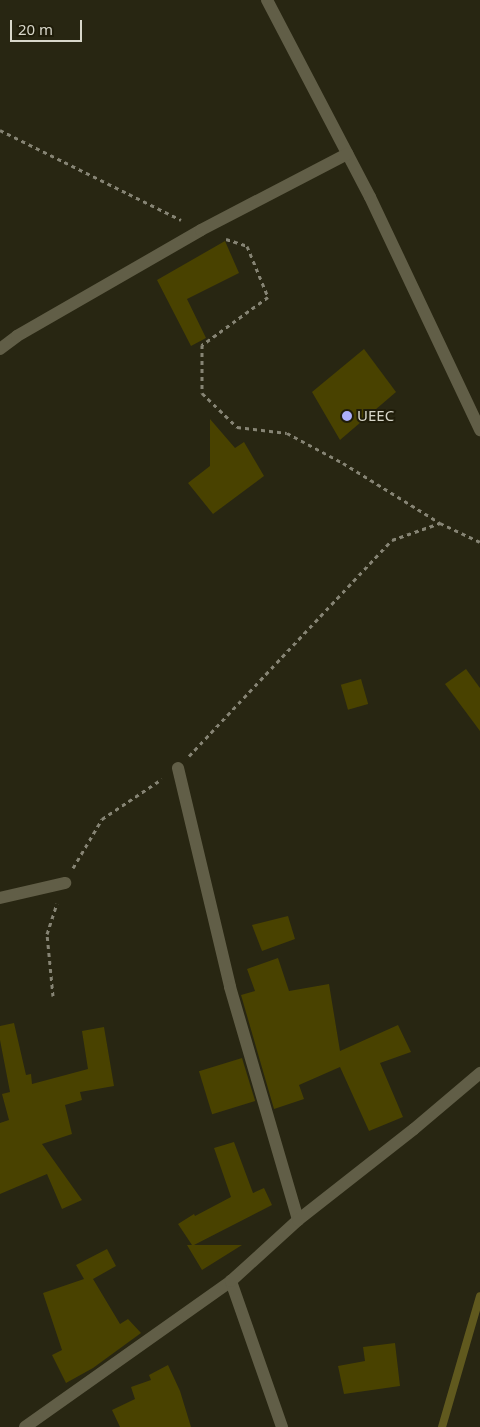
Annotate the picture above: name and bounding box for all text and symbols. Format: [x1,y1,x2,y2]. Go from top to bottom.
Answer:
scale bar [12,10,85,42]
text: 20 m [18,19,53,39]
place label: UEEC [357,407,394,425]
marker: UEEC [341,410,353,422]

